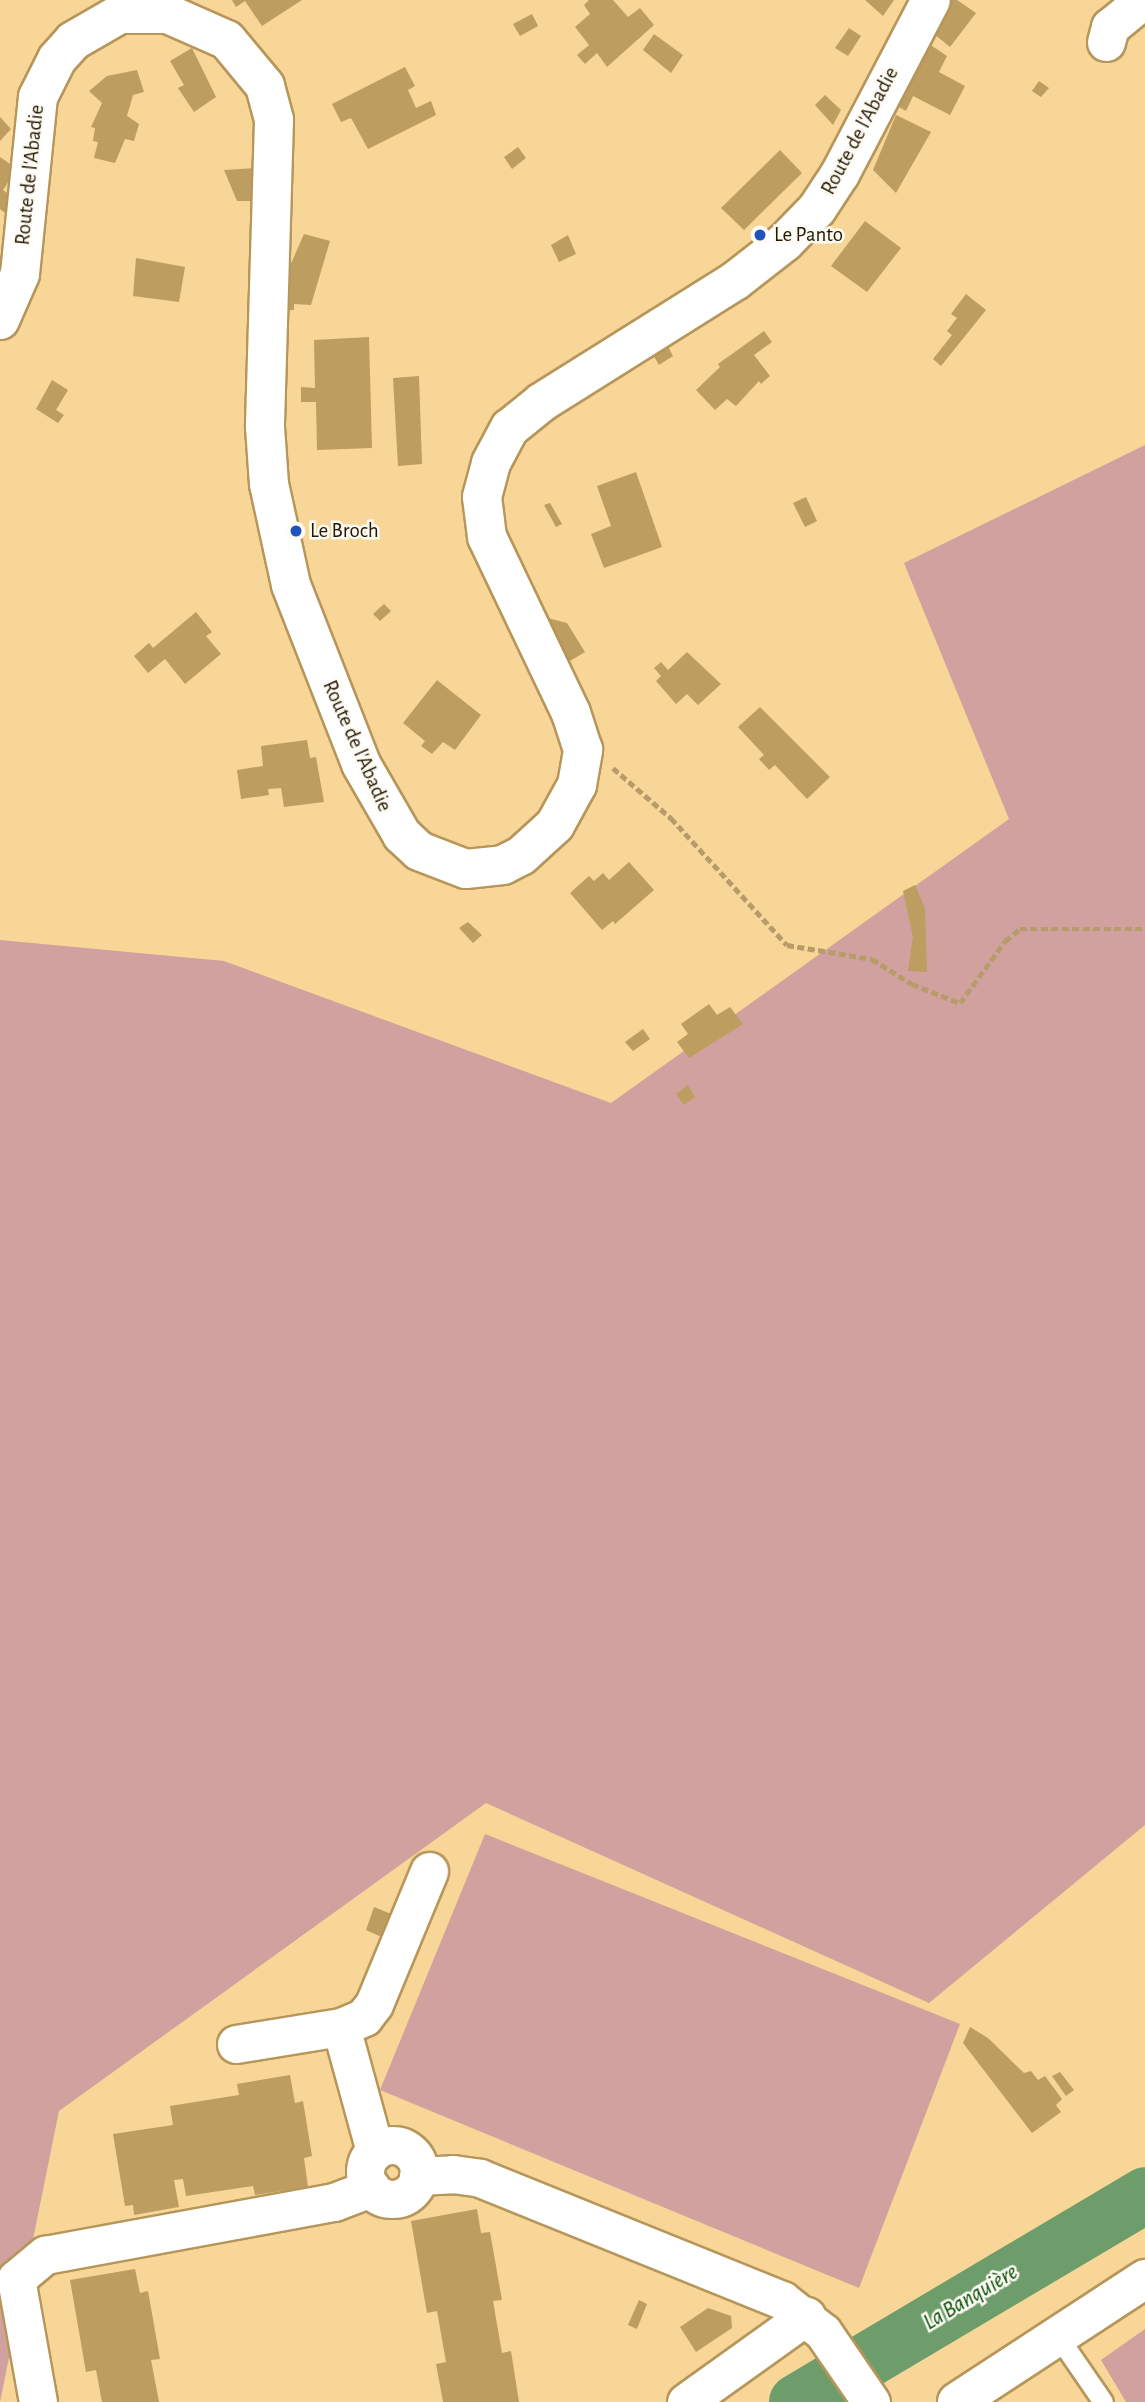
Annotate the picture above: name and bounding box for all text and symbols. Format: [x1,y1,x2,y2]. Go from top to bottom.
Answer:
street label: Route de l'Abadie [816,63,904,199]
street label: Route de l'Abadie [10,103,50,247]
place label: Le Panto [774,222,843,248]
marker: Le Panto [752,227,768,243]
place label: Le Broch [310,518,379,544]
marker: Le Broch [288,523,304,539]
street label: Route de l'Abadie [317,676,397,816]
water label: La Banquière [919,2259,1023,2337]

